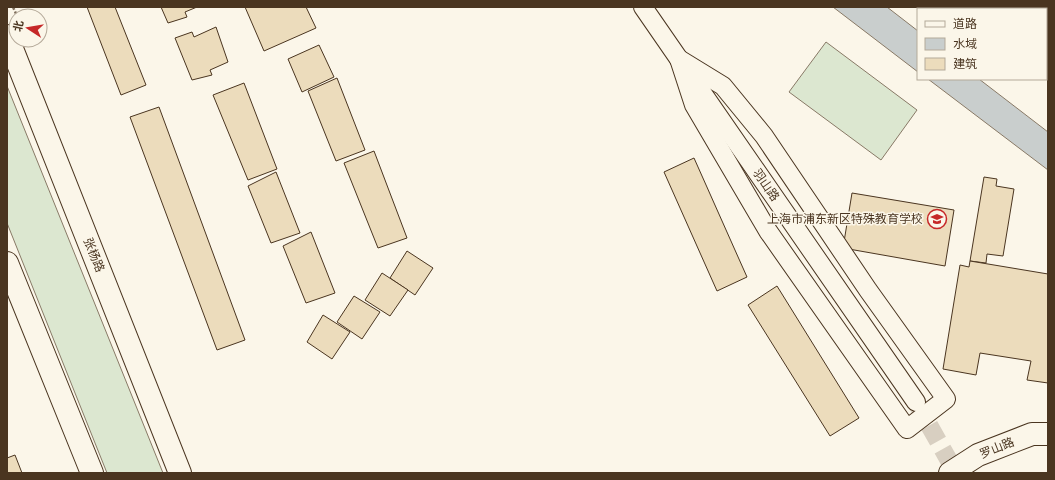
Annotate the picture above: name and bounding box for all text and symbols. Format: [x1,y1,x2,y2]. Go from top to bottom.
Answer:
north arrow [8,8,48,48]
legend [917,8,1047,80]
text: 道路 [953,17,977,33]
text: 北 [11,19,27,33]
text: 水域 [953,37,977,53]
text: 建筑 [953,57,977,73]
street label: 羽山路 [748,166,782,205]
school or university icon: 上海市浦东新区特殊教育学校 [926,208,948,230]
place label: 上海市浦东新区特殊教育学校 [767,212,923,228]
street label: 张杨路 [79,236,107,275]
street label: 罗山路 [978,435,1017,463]

